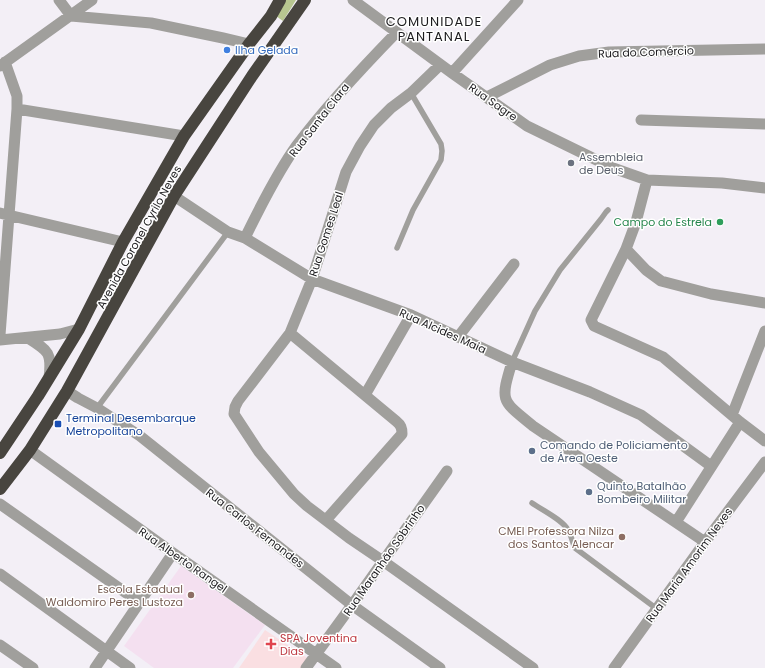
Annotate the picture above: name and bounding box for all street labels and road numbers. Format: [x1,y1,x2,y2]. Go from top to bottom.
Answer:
street label: Rua do Comércio [598,42,694,62]
street label: Rua Sagre [465,79,521,125]
street label: Rua Santa Clara [285,80,353,160]
street label: Avenida Coronel Cyrilo Neves [93,162,185,312]
street label: Rua Gomes Leal [305,190,347,278]
street label: Rua Alcides Maia [397,305,489,357]
street label: Rua Carlos Fernandes [203,485,308,572]
street label: Rua Maranhão Sobrinho [339,501,429,619]
street label: Rua Maria Amorim Neves [642,504,736,626]
street label: Rua Alberto Rangel [136,523,230,597]

